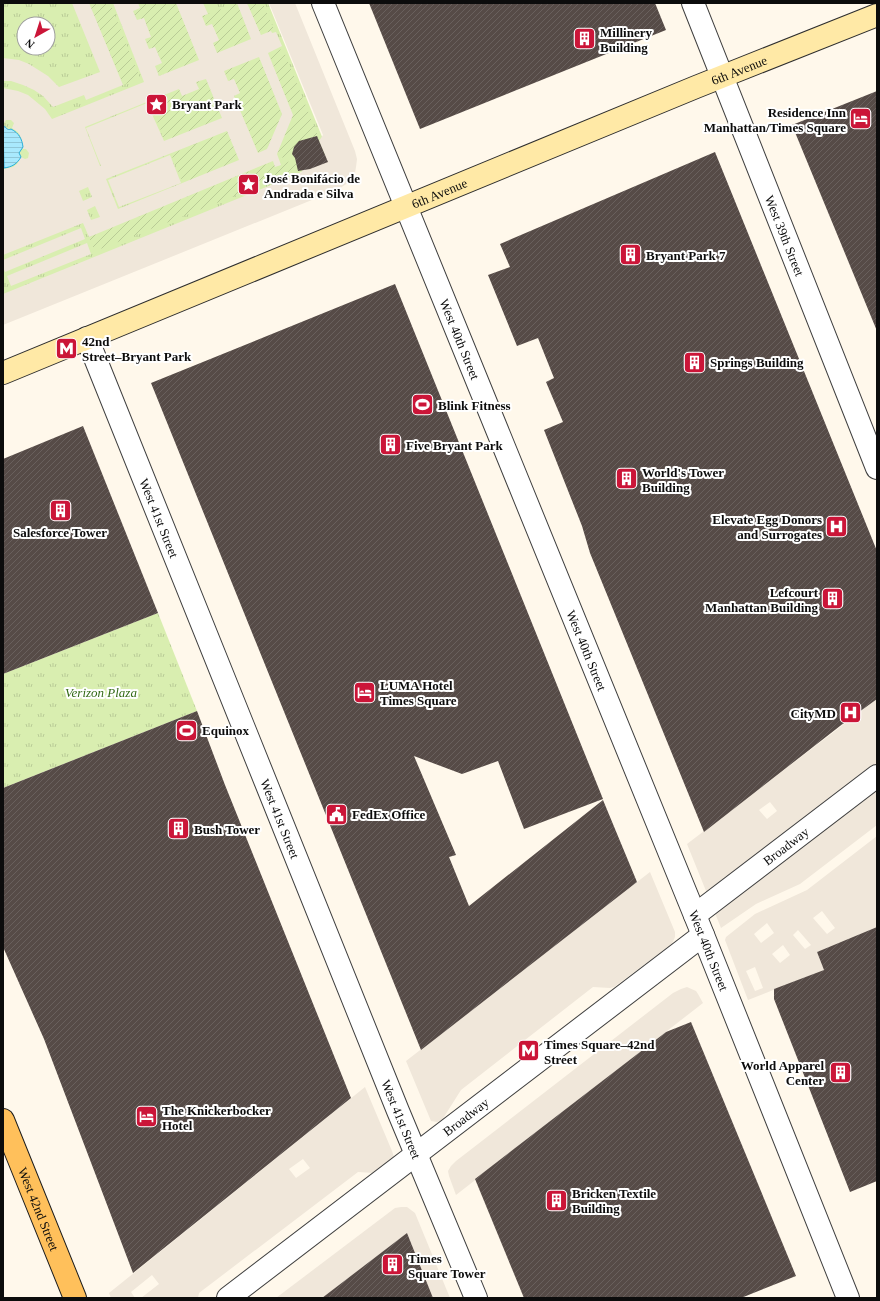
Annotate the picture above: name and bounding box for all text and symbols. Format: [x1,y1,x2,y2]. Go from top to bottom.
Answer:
north arrow [16,16,56,56]
place label: Millinery Building [600,25,652,55]
building icon: Millinery Building [572,26,598,52]
text: N [23,37,37,51]
street label: 6th Avenue [709,52,769,88]
place icon: Bryant Park [143,91,169,117]
place label: Bryant Park [172,97,242,112]
place label: Residence Inn Manhattan/Times Square [704,105,847,135]
hotel icon: Residence Inn Manhattan/Times Square [848,106,874,132]
place label: José Bonifácio de Andrada e Silva [264,171,360,201]
place icon: José Bonifácio de Andrada e Silva [236,172,262,198]
street label: 6th Avenue [410,175,470,212]
street label: West 39th Street [762,193,807,279]
building icon: Bryant Park 7 [618,242,644,268]
place label: Bryant Park 7 [646,248,726,263]
street label: West 40th Street [436,297,483,382]
place label: 42nd Street–Bryant Park [82,334,192,364]
metro station icon: 42nd Street–Bryant Park [53,335,79,361]
building icon: Springs Building [681,349,707,375]
place label: Springs Building [710,355,804,370]
sports icon: Blink Fitness [410,392,436,418]
place label: Blink Fitness [438,398,511,413]
building icon: Five Bryant Park [377,432,403,458]
place label: Five Bryant Park [406,438,504,453]
place label: World's Tower Building [642,465,724,495]
building icon: World's Tower Building [613,466,639,492]
street label: West 41st Street [136,476,182,560]
building icon: Salesforce Tower [47,497,73,523]
place label: Elevate Egg Donors and Surrogates [712,512,822,542]
hospital icon: Elevate Egg Donors and Surrogates [824,513,850,539]
place label: Salesforce Tower [13,525,107,540]
place label: Lefcourt Manhattan Building [705,585,819,615]
building icon: Lefcourt Manhattan Building [820,586,846,612]
street label: West 40th Street [563,608,610,693]
place label: LUMA Hotel Times Square [380,678,457,708]
hotel icon: LUMA Hotel Times Square [352,679,378,705]
park label: Verizon Plaza [65,685,137,700]
hospital icon: CityMD [838,700,864,726]
place label: CityMD [791,706,836,721]
sports icon: Equinox [173,717,199,743]
place label: Equinox [202,723,249,738]
street label: West 41st Street [257,777,303,861]
public building icon: FedEx Office [324,801,350,827]
place label: FedEx Office [352,807,426,822]
building icon: Bush Tower [165,816,191,842]
place label: Bush Tower [194,822,260,837]
street label: Broadway [760,824,812,868]
street label: West 40th Street [686,908,732,993]
place label: Times Square–42nd Street [544,1037,655,1067]
metro station icon: Times Square–42nd Street [516,1038,542,1064]
place label: World Apparel Center [741,1058,824,1088]
building icon: World Apparel Center [827,1059,853,1085]
street label: West 41st Street [378,1077,424,1161]
street label: Broadway [440,1094,492,1139]
place label: The Knickerbocker Hotel [162,1103,271,1133]
hotel icon: The Knickerbocker Hotel [133,1104,159,1130]
street label: West 42nd Street [15,1165,62,1253]
place label: Bricken Textile Building [572,1186,656,1216]
building icon: Bricken Textile Building [543,1187,569,1213]
place label: Times Square Tower [408,1251,486,1281]
building icon: Times Square Tower [379,1252,405,1278]

